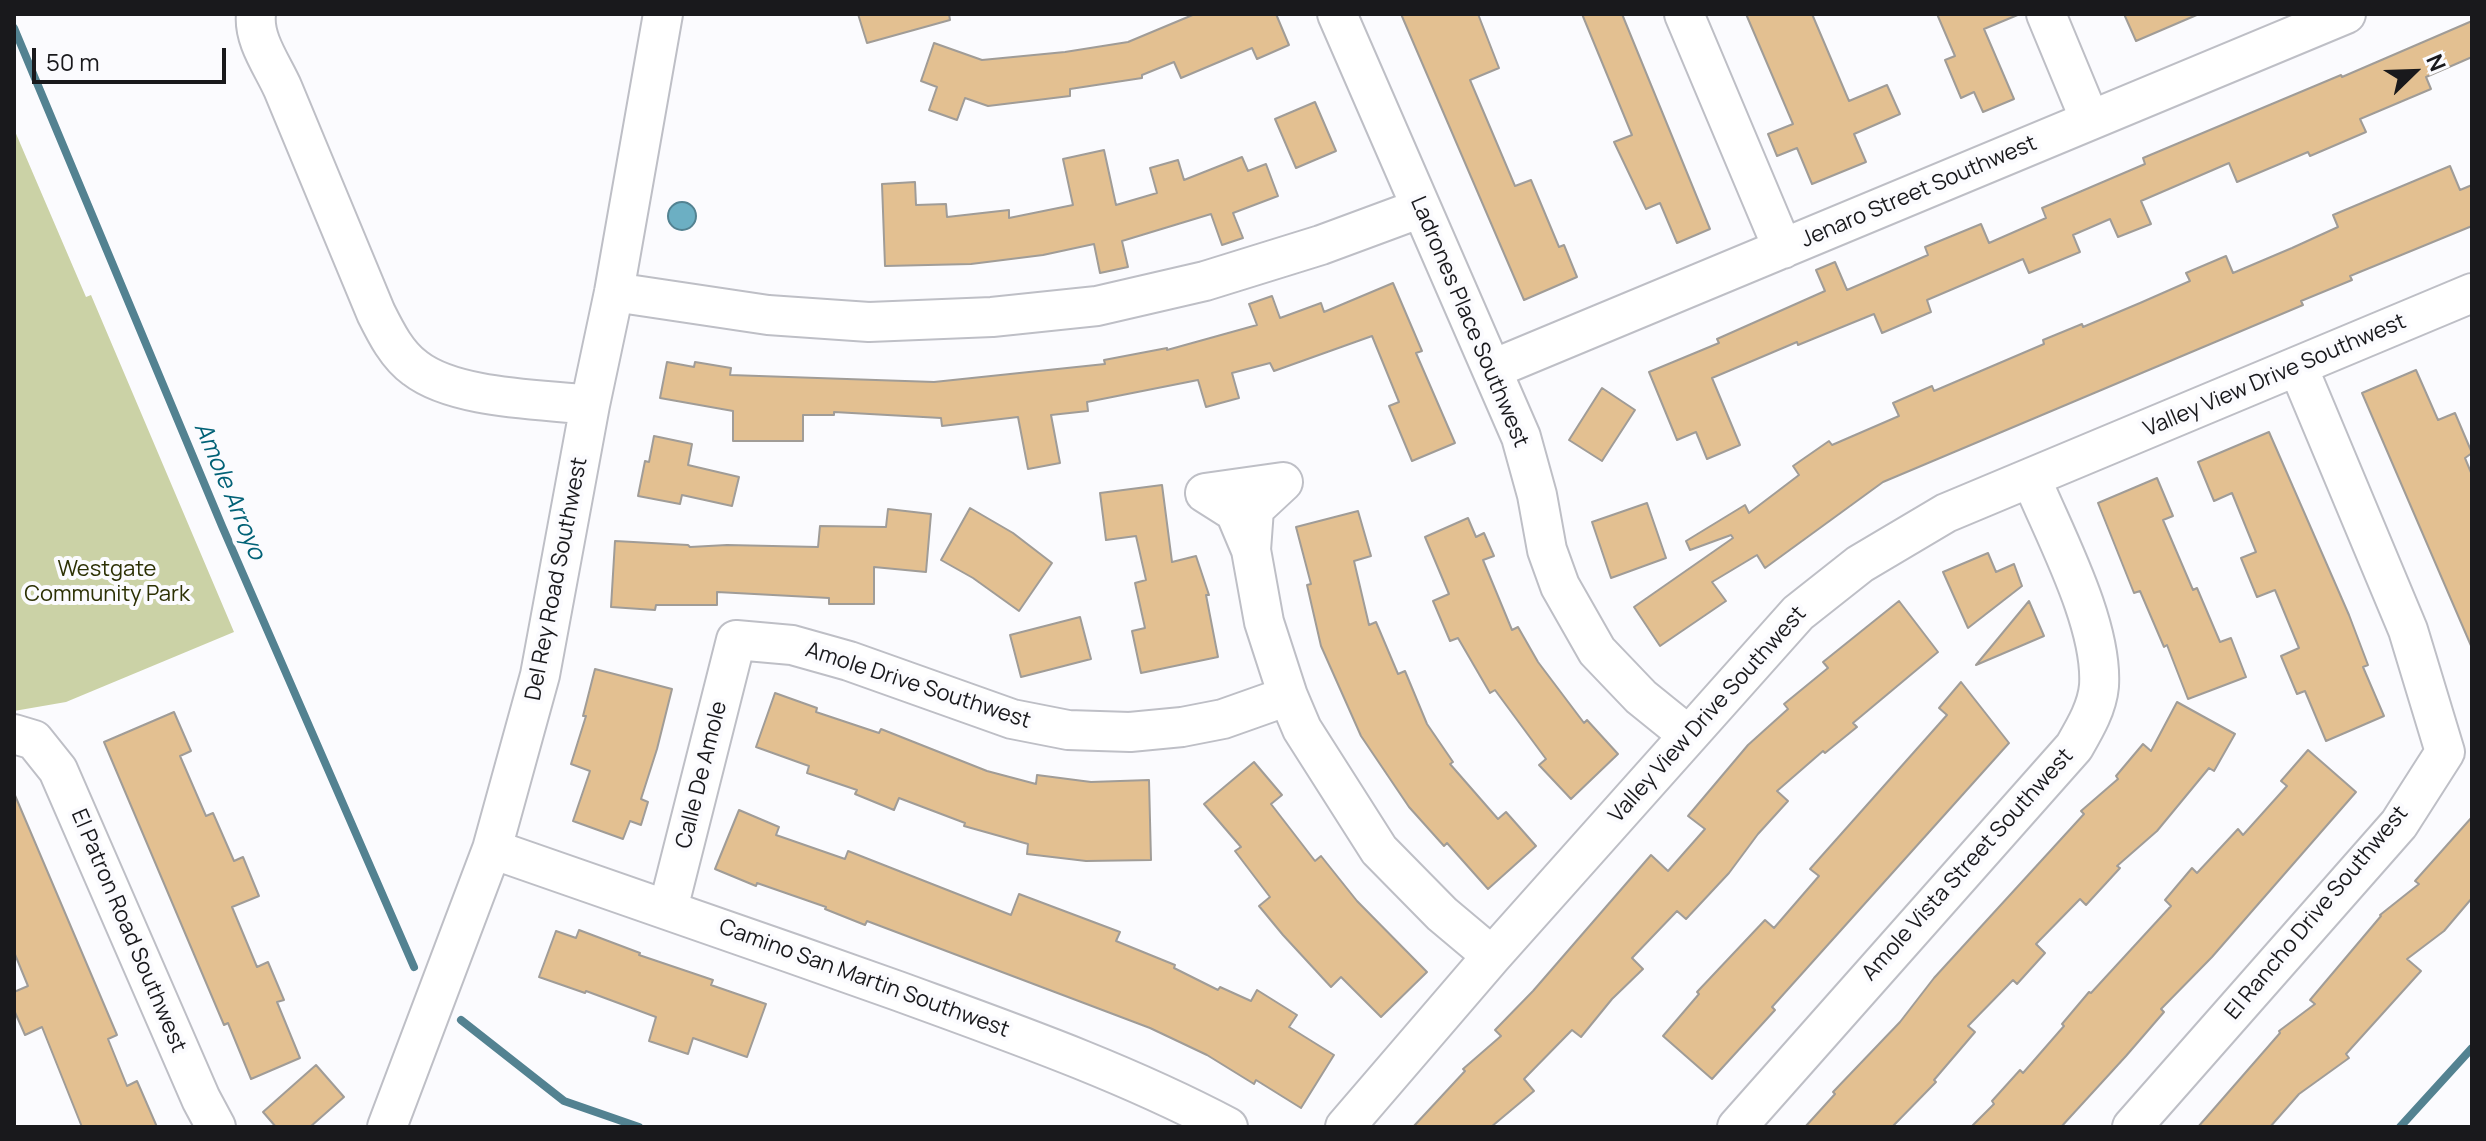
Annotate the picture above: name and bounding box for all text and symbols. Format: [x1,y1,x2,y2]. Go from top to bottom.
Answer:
scale bar [36,32,230,82]
north arrow [2374,32,2454,112]
text: 50 m [46,45,100,78]
text: N [2419,49,2453,76]
street label: Jenaro Street Southwest [1797,130,2041,254]
street label: Ladrones Place Southwest [1404,193,1534,451]
street label: Valley View Drive Southwest [2140,309,2410,443]
water label: Amole Arroyo [187,418,271,564]
street label: Del Rey Road Southwest [520,455,594,703]
park label: Westgate Community Park [24,557,190,608]
street label: Valley View Drive Southwest [1604,601,1812,829]
street label: Amole Drive Southwest [802,637,1034,735]
street label: Calle De Amole [671,699,733,851]
street label: Amole Vista Street Southwest [1857,744,2079,986]
street label: El Rancho Drive Southwest [2220,801,2414,1025]
street label: El Patron Road Southwest [65,805,191,1057]
street label: Camino San Martin Southwest [715,914,1013,1044]

